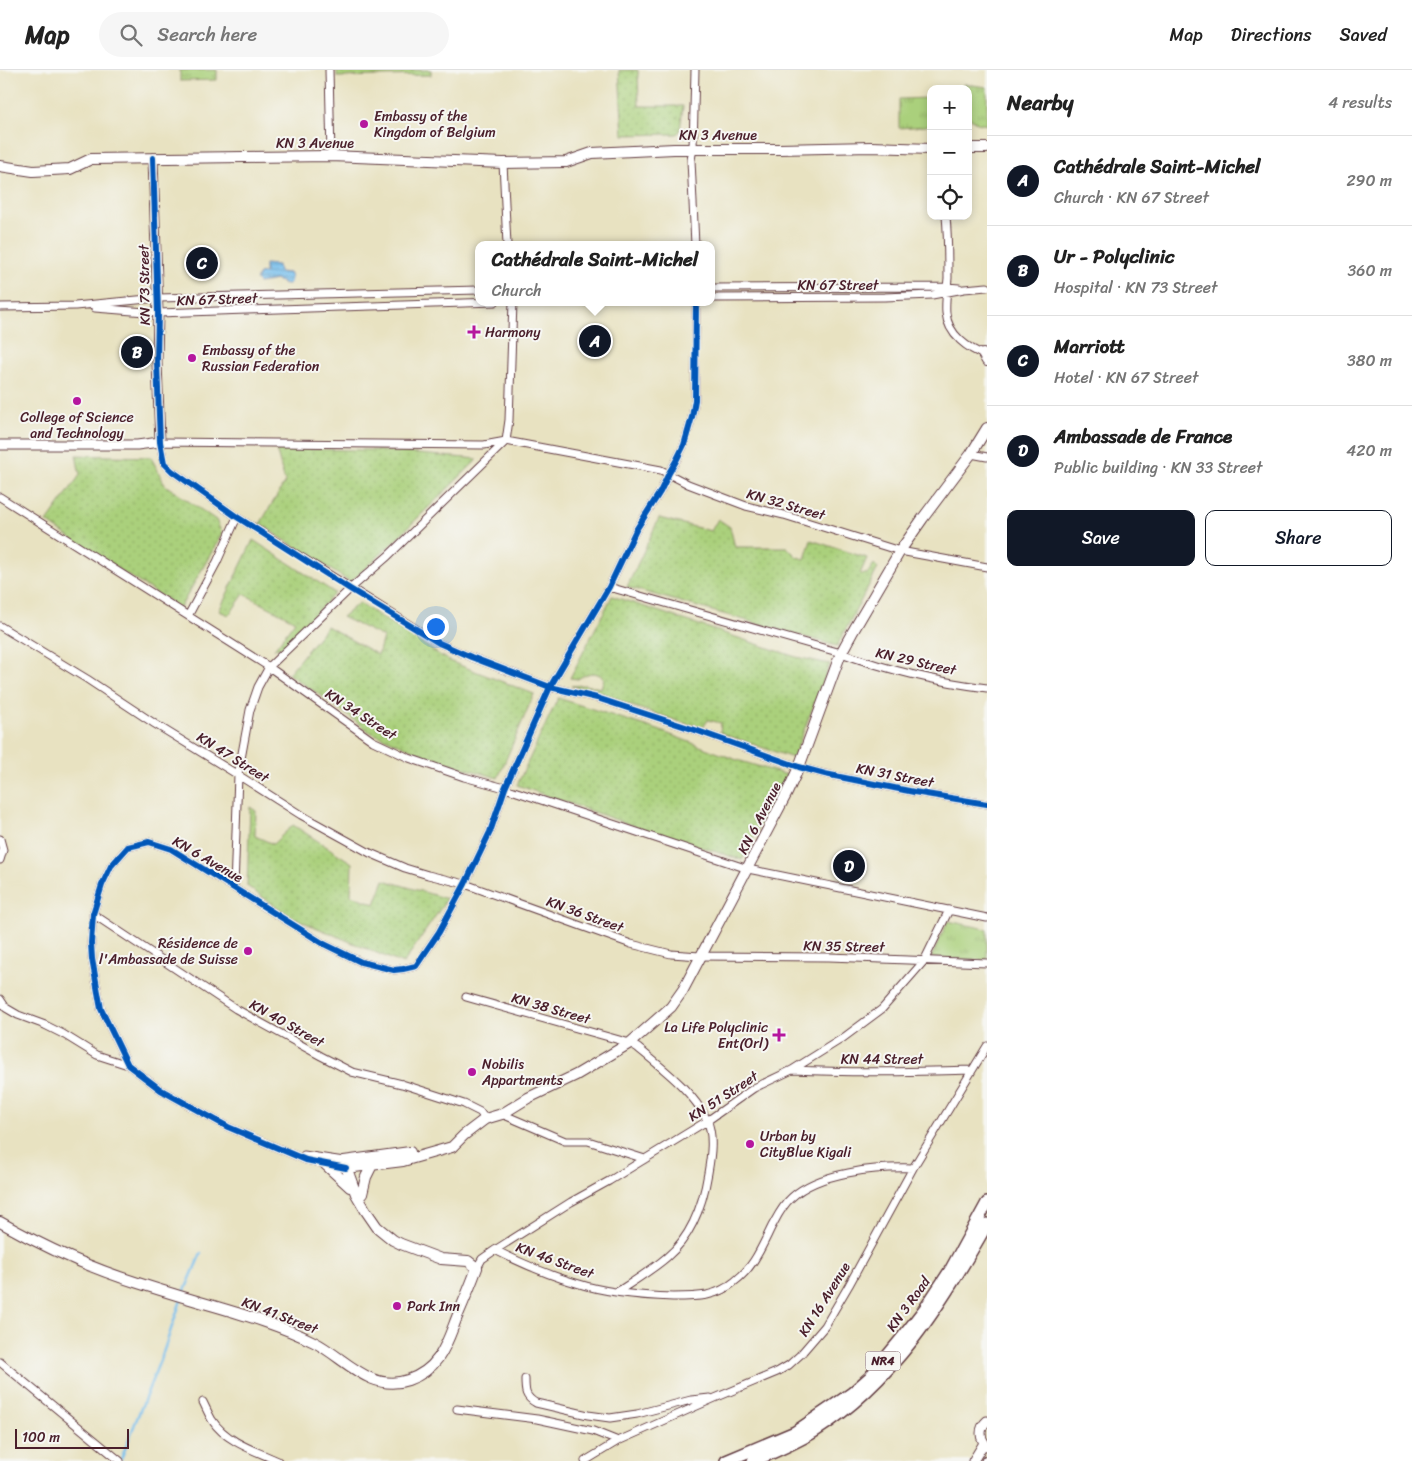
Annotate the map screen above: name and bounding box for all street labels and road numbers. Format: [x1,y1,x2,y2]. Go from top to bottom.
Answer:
street label: KN 3 Avenue [679,123,757,148]
street label: KN 3 Avenue [276,131,354,156]
street label: KN 73 Street [131,243,158,326]
street label: KN 67 Street [798,273,880,298]
street label: KN 67 Street [176,286,259,313]
street label: KN 32 Street [744,481,829,528]
street label: KN 29 Street [873,640,960,683]
street label: KN 34 Street [320,682,403,748]
street label: KN 47 Street [191,725,275,790]
street label: KN 31 Street [854,756,937,796]
street label: KN 6 Avenue [731,777,788,859]
street label: KN 6 Avenue [168,829,248,890]
street label: KN 36 Street [543,889,628,940]
street label: KN 35 Street [803,933,886,960]
street label: KN 38 Street [508,985,595,1032]
street label: KN 40 Street [245,992,330,1055]
street label: KN 44 Street [841,1047,925,1072]
street label: KN 51 Street [683,1064,765,1129]
street label: KN 46 Street [512,1235,599,1287]
street label: KN 16 Avenue [791,1257,857,1342]
street label: KN 3 Road [880,1270,938,1337]
street label: KN 41 Street [238,1290,323,1342]
road number: NR4 [866,1352,900,1370]

